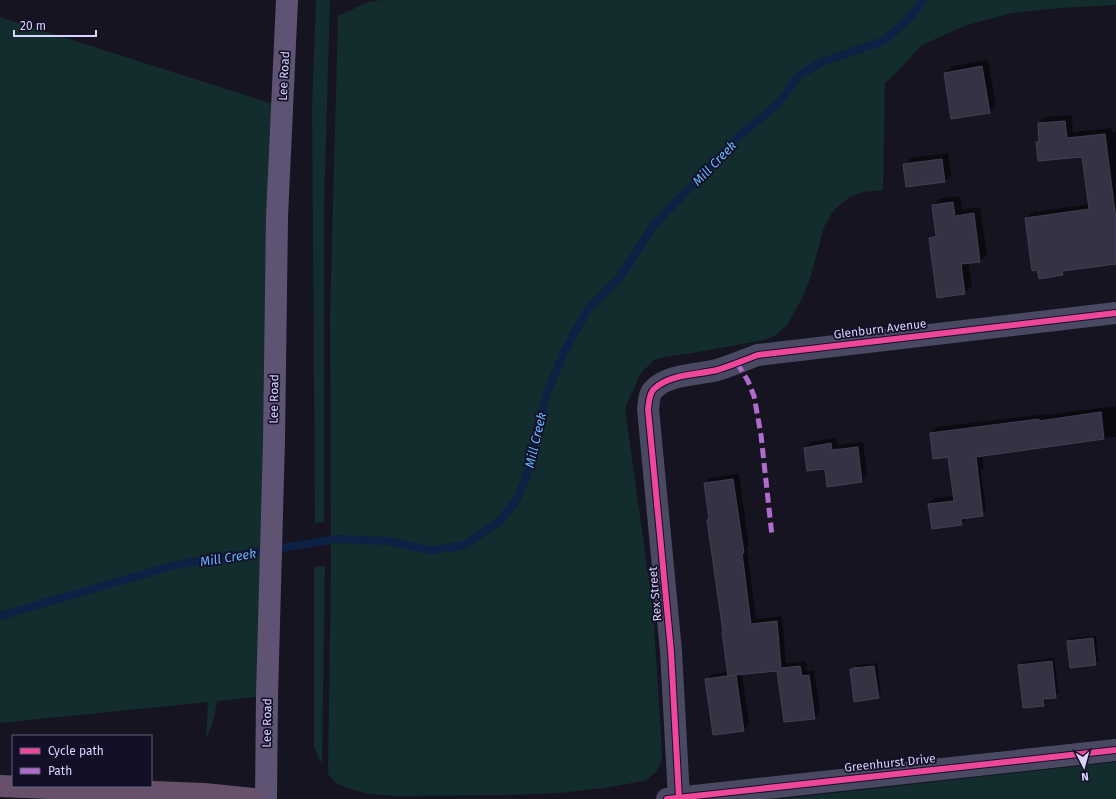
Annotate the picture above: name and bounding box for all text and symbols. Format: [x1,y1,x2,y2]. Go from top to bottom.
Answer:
scale bar [14,12,96,38]
text: 20 m [20,19,46,33]
street label: Lee Road [276,51,292,101]
water label: Mill Creek [689,138,739,189]
street label: Glenburn Avenue [833,316,927,342]
street label: Lee Road [267,374,281,424]
water label: Mill Creek [522,411,549,469]
water label: Mill Creek [199,546,257,569]
street label: Rex Street [646,565,664,622]
street label: Lee Road [260,698,274,748]
legend [12,735,152,787]
text: Cycle path [48,744,104,758]
north arrow [1064,747,1104,787]
street label: Greenhurst Drive [844,751,936,775]
text: Path [48,764,72,778]
text: N [1081,770,1089,783]

